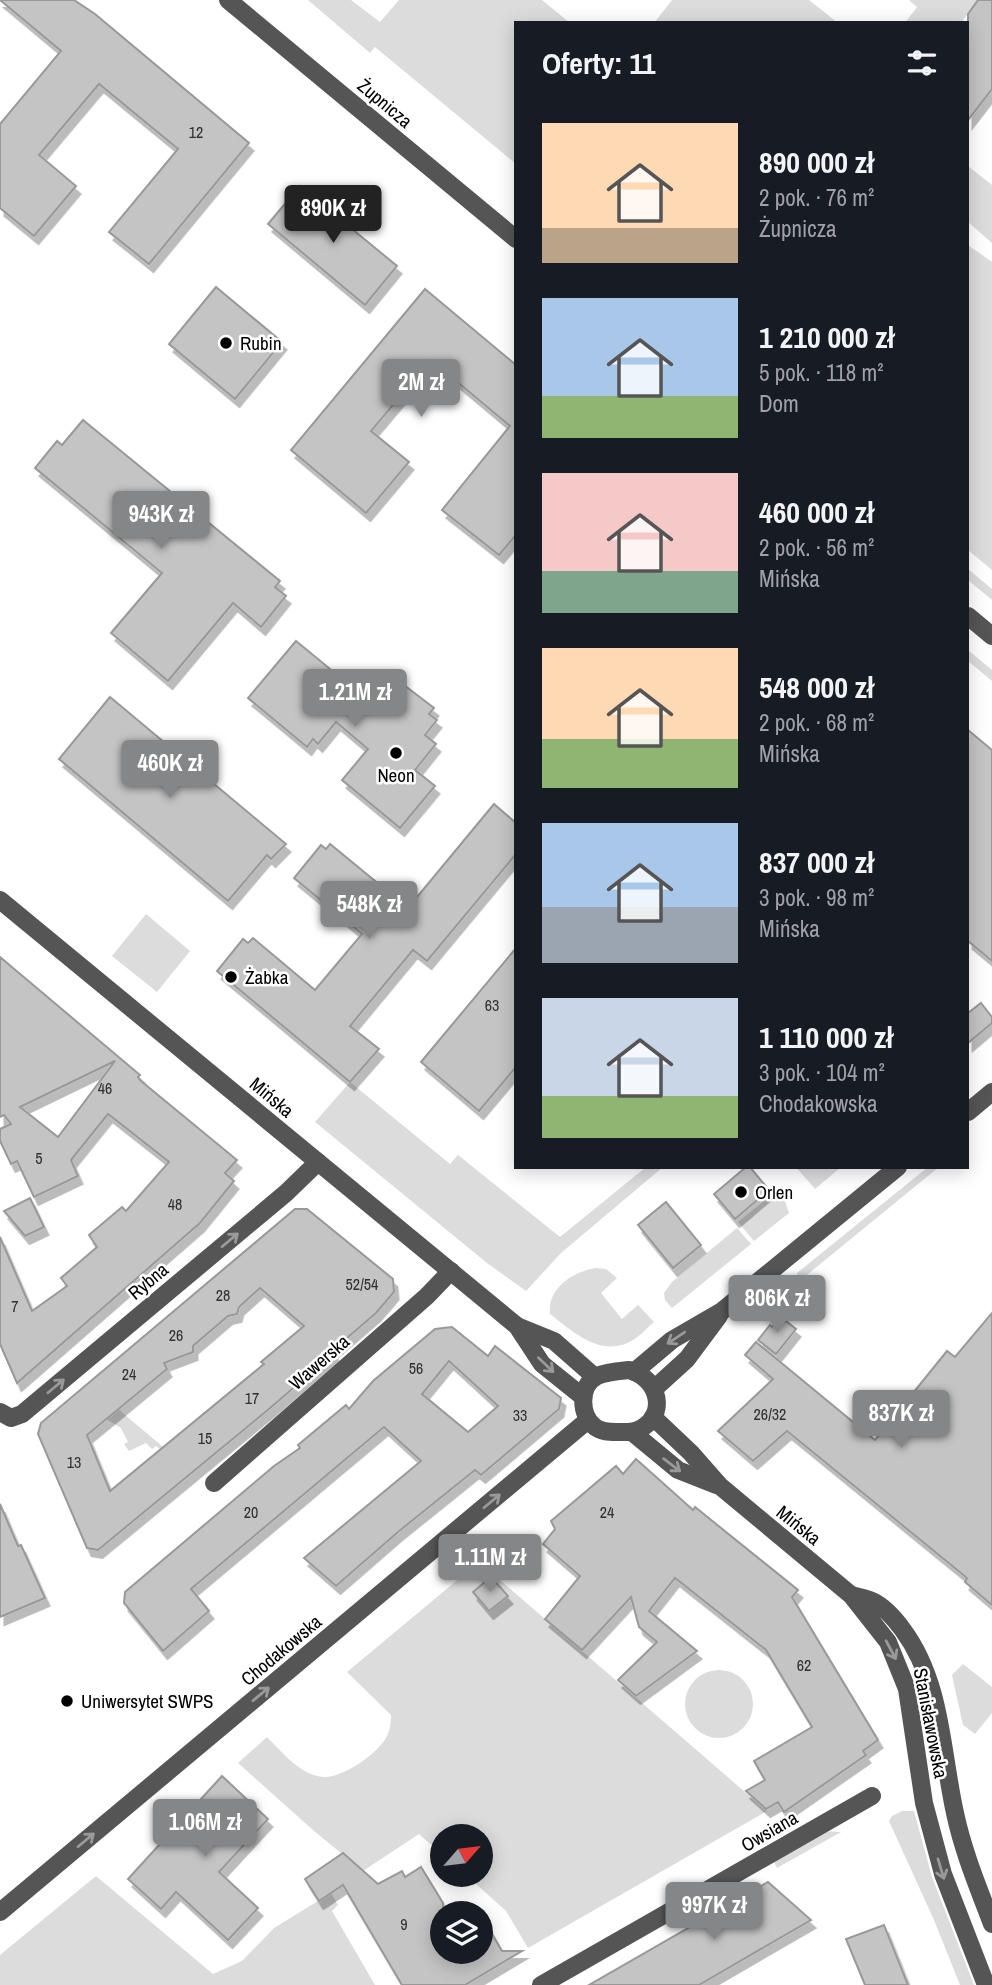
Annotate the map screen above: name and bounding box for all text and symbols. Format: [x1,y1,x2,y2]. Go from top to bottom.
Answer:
text: Oferty: 11 [542,43,656,83]
icon: filters [903,44,941,82]
street label: Żupnicza [352,72,418,134]
house number: 12 [189,121,203,143]
text: 890 000 zł [759,142,874,182]
icon: home [598,151,682,235]
text: 2 pok. · 76 m² [759,182,874,213]
pin: 890K zł [268,186,398,245]
text: 890K zł [301,192,366,223]
text: Żupnicza [759,213,837,244]
text: 1 210 000 zł [759,317,894,357]
icon: home [598,326,682,410]
place label: Rubin [240,330,282,356]
marker: Rubin [218,335,234,351]
text: 5 pok. · 118 m² [759,357,883,388]
pin: 2M zł [372,360,470,419]
text: 2M zł [398,366,444,397]
text: Dom [759,388,799,419]
pin: 943K zł [96,491,226,551]
text: 460 000 zł [759,492,874,532]
text: 943K zł [129,498,194,529]
icon: home [598,501,682,585]
text: 2 pok. · 56 m² [759,532,874,563]
text: Mińska [759,563,820,594]
text: 548 000 zł [759,667,874,707]
pin: 1.21M zł [283,670,427,729]
text: 1.21M zł [319,676,391,707]
icon: home [598,676,682,760]
text: 2 pok. · 68 m² [759,707,874,738]
text: Mińska [759,738,820,769]
pin: 460K zł [105,740,235,800]
marker: Neon [388,745,404,761]
text: 460K zł [138,747,203,778]
place label: Neon [377,762,415,788]
text: 837 000 zł [759,842,874,882]
icon: home [598,851,682,935]
pin: 548K zł [304,881,434,941]
text: 3 pok. · 98 m² [759,882,874,913]
text: 548K zł [337,888,402,919]
text: Mińska [759,913,820,944]
place label: Żabka [245,964,289,990]
marker: Żabka [223,969,239,985]
house number: 63 [485,994,499,1016]
text: 1 110 000 zł [759,1017,893,1057]
icon: home [598,1026,682,1110]
text: 3 pok. · 104 m² [759,1057,885,1088]
street label: Mińska [244,1071,300,1123]
house number: 46 [98,1077,112,1099]
text: Chodakowska [759,1088,877,1119]
house number: 5 [35,1147,43,1169]
place label: Orlen [755,1179,793,1205]
marker: Orlen [733,1184,749,1200]
house number: 48 [168,1193,182,1215]
one-way arrow [220,1232,238,1248]
street label: Rybna [122,1256,174,1305]
house number: 52/54 [346,1273,378,1295]
pin: 806K zł [712,1276,842,1335]
text: 806K zł [745,1282,810,1313]
house number: 28 [216,1284,230,1306]
house number: 7 [11,1295,19,1317]
house number: 26 [169,1324,183,1346]
street label: Wawerska [283,1328,355,1395]
one-way arrow [667,1331,686,1345]
house number: 56 [409,1357,423,1379]
one-way arrow [537,1357,554,1374]
house number: 24 [122,1363,136,1385]
one-way arrow [46,1378,64,1394]
house number: 17 [245,1387,259,1409]
pin: 837K zł [836,1390,966,1450]
text: 837K zł [869,1397,934,1428]
house number: 26/32 [754,1403,786,1425]
house number: 33 [513,1404,527,1426]
house number: 15 [198,1427,212,1449]
house number: 13 [67,1451,81,1473]
one-way arrow [663,1457,681,1472]
one-way arrow [482,1493,500,1509]
street label: Mińska [771,1499,827,1551]
house number: 20 [244,1501,258,1523]
house number: 24 [600,1501,614,1523]
pin: 1.11M zł [418,1534,562,1594]
text: 1.11M zł [454,1541,526,1572]
street label: Chodakowska [235,1608,327,1691]
one-way arrow [884,1640,898,1660]
house number: 62 [797,1654,811,1676]
street label: Stanisławowska [908,1666,954,1781]
one-way arrow [251,1686,269,1702]
place label: Uniwersytet SWPS [81,1688,213,1714]
marker: Uniwersytet SWPS [59,1693,75,1709]
pin: 1.06M zł [133,1800,277,1859]
street label: Owsiana [736,1804,802,1858]
text: 1.06M zł [169,1806,241,1837]
north arrow [430,1824,494,1886]
map controls [430,1824,493,1964]
one-way arrow [77,1832,95,1848]
one-way arrow [936,1858,949,1880]
pin: 997K zł [649,1882,779,1942]
text: 997K zł [682,1889,747,1920]
button: layers [430,1901,493,1964]
house number: 9 [400,1913,408,1935]

